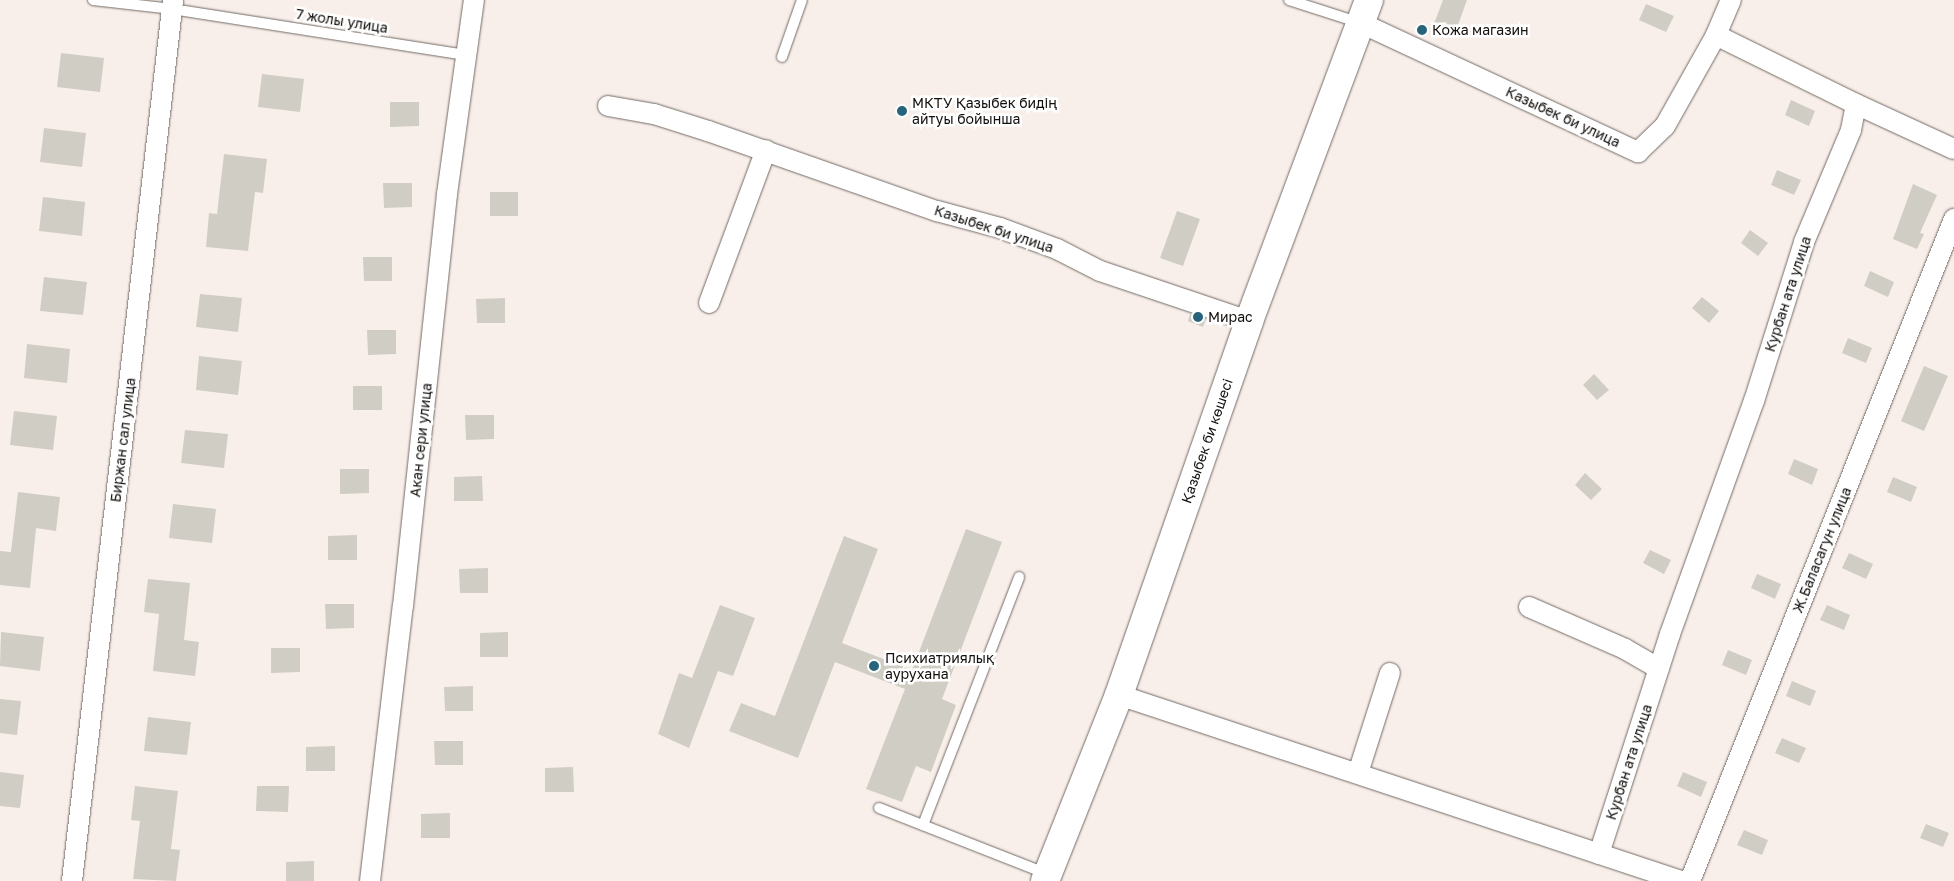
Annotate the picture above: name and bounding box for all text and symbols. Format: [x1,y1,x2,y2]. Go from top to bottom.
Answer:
street label: 7 жолы улица [295,5,389,37]
place label: Кожа магазин [1432,22,1529,38]
marker: Кожа магазин [1416,24,1428,36]
street label: Казыбек би улица [1503,83,1623,151]
place label: МКТУ Қазыбек бидің айтуы бойынша [912,95,1057,128]
marker: МКТУ Қазыбек бидің айтуы бойынша [896,105,908,117]
street label: Казыбек би улица [932,202,1056,256]
street label: Курбан ата улица [1761,234,1815,354]
place label: Мирас [1208,309,1253,325]
marker: Мирас [1192,311,1204,323]
street label: Қазыбек би көшесі [1178,376,1236,506]
street label: Биржан сал улица [107,377,139,503]
street label: Акан сери улица [407,382,435,498]
street label: Ж.Баласагун улица [1789,485,1855,615]
place label: Психиатриялық аурухана [885,650,994,682]
marker: Психиатриялық аурухана [867,659,881,673]
street label: Курбан ата улица [1602,702,1656,822]

